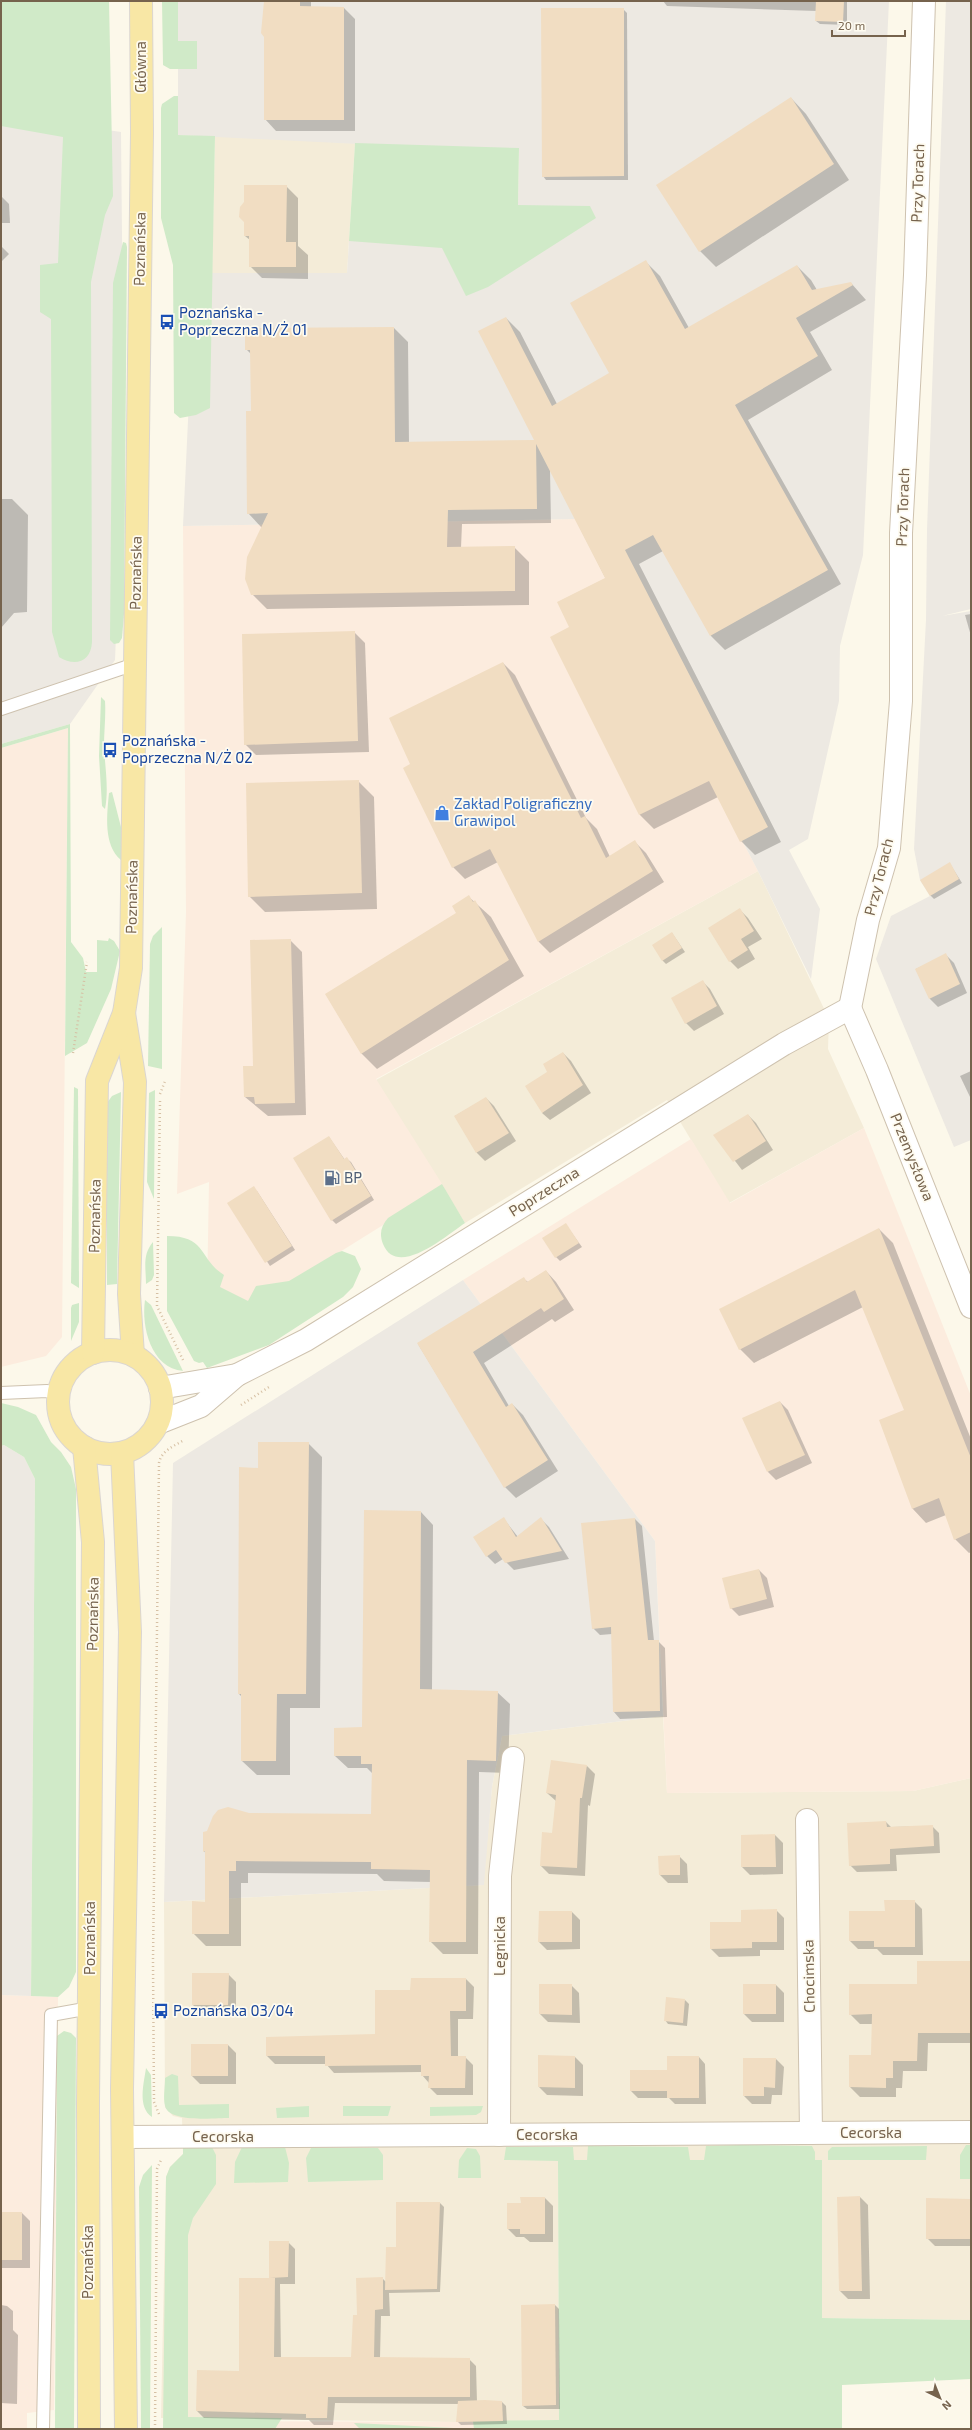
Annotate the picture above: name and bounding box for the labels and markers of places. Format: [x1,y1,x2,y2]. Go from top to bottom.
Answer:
place label: Poznańska - Poprzeczna N/Ż 01 [179,303,307,338]
bus stop icon: Poznańska - Poprzeczna N/Ż 01 [158,313,176,331]
place label: Poznańska - Poprzeczna N/Ż 02 [122,731,253,766]
bus stop icon: Poznańska - Poprzeczna N/Ż 02 [101,741,119,759]
place label: Zakład Poligraficzny Grawipol [454,794,592,829]
shop icon: Zakład Poligraficzny Grawipol [433,804,451,822]
place label: BP [344,1168,362,1186]
fuel station icon: BP [323,1169,341,1187]
place label: Poznańska 03/04 [173,2001,294,2019]
bus stop icon: Poznańska 03/04 [152,2002,170,2020]

